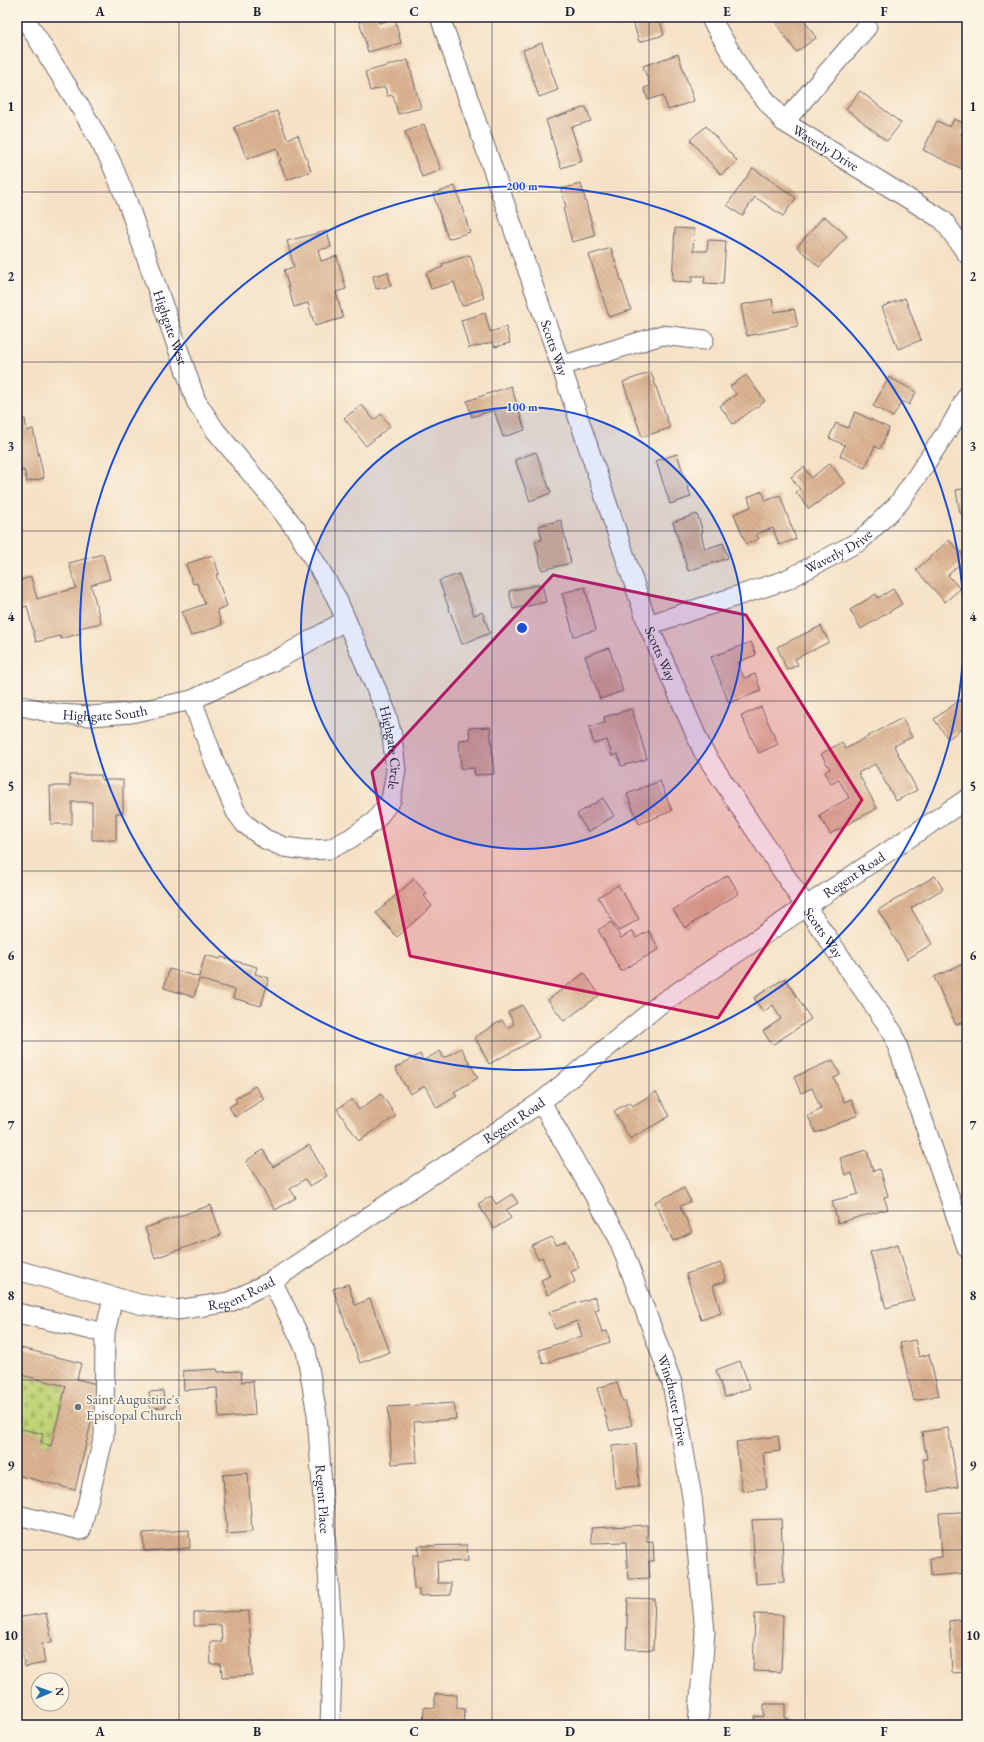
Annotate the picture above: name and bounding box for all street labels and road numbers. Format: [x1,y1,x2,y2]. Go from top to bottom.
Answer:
street label: Waverly Drive [789,120,863,175]
street label: Highgate West [149,287,192,368]
street label: Scotts Way [537,317,573,379]
street label: Waverly Drive [802,525,876,578]
street label: Scotts Way [641,624,681,685]
street label: Highgate South [62,701,149,725]
street label: Highgate Circle [376,704,405,792]
street label: Regent Road [819,847,889,902]
street label: Scotts Way [800,903,848,962]
street label: Regent Road [479,1093,549,1147]
street label: Regent Road [207,1272,278,1314]
street label: Winchester Drive [653,1352,692,1448]
street label: Regent Place [311,1464,334,1535]

